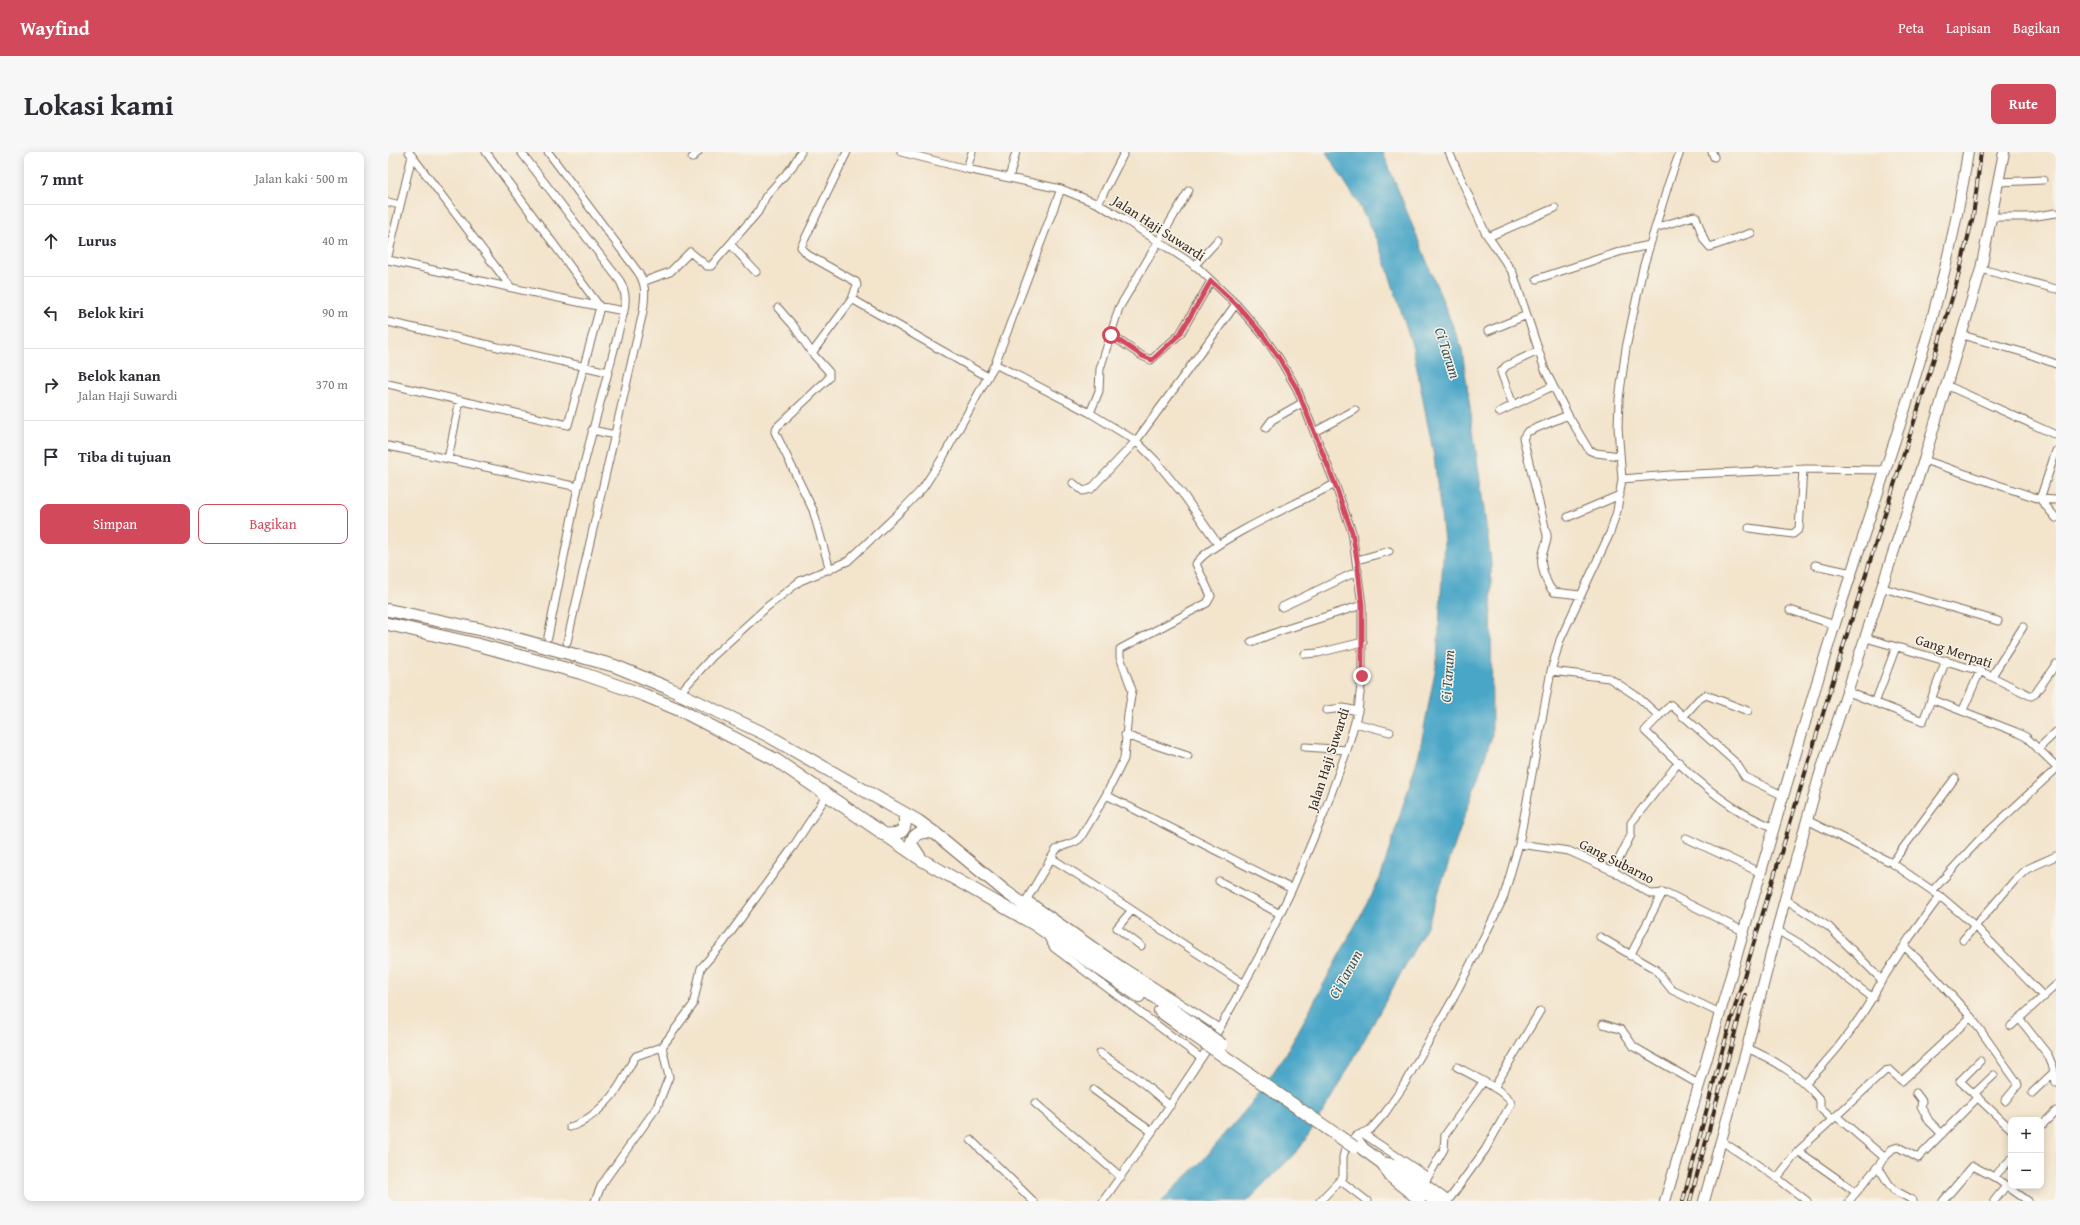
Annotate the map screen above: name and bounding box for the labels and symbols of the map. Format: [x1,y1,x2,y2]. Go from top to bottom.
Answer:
street label: Jalan Haji Suwardi [1107,189,1209,266]
water label: Ci Tarum [1430,325,1466,381]
route start [1102,326,1120,344]
street label: Gang Merpati [1913,629,1995,673]
water label: Ci Tarum [1435,649,1459,703]
route end [1353,667,1371,685]
street label: Jalan Haji Suwardi [1301,705,1354,815]
street label: Gang Subarno [1576,834,1658,888]
water label: Ci Tarum [1323,946,1367,1002]

